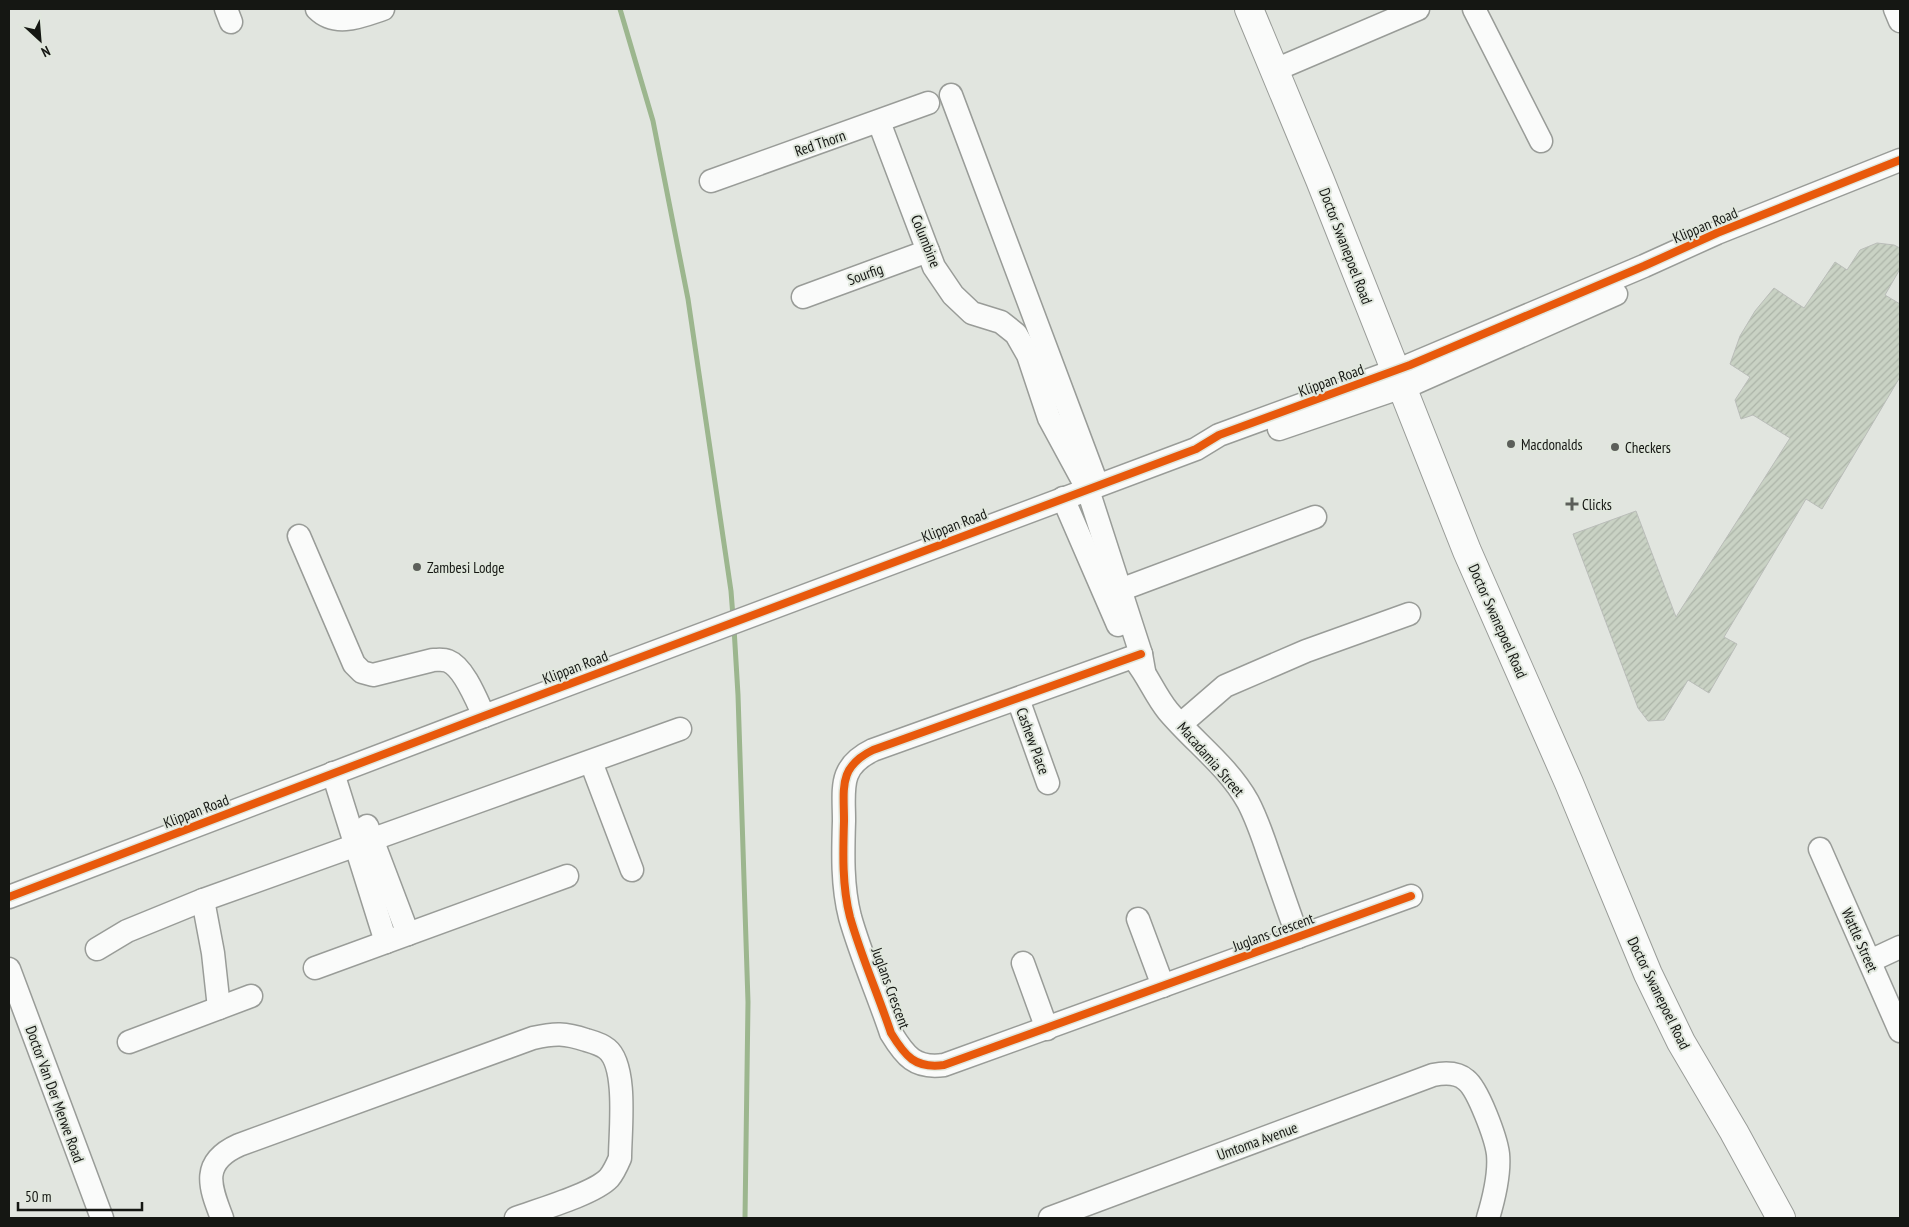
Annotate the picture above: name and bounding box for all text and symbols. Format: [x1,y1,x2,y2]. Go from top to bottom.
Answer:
north arrow [15,15,65,65]
text: N [38,42,53,61]
street label: Red Thorn [792,125,848,161]
street label: Doctor Swanepoel Road [1315,185,1377,307]
street label: Klippan Road [1670,203,1740,247]
street label: Columbine [907,212,945,270]
street label: Sourfig [845,259,885,289]
street label: Klippan Road [1296,359,1366,401]
place label: Macdonalds [1521,435,1583,454]
marker: Macdonalds [1505,438,1517,450]
place label: Checkers [1625,438,1671,457]
marker: Checkers [1609,441,1621,453]
place label: Clicks [1582,495,1612,514]
marker: Clicks [1566,498,1578,510]
street label: Klippan Road [919,504,989,546]
place label: Zambesi Lodge [427,558,505,577]
marker: Zambesi Lodge [411,561,423,573]
street label: Doctor Swanepoel Road [1464,561,1532,681]
street label: Klippan Road [540,646,610,688]
street label: Cashew Place [1012,705,1054,777]
street label: Macadamia Street [1173,718,1249,800]
street label: Klippan Road [161,790,231,832]
street label: Wattle Street [1838,905,1882,975]
street label: Juglans Crescent [1229,909,1316,956]
street label: Doctor Swanepoel Road [1624,934,1694,1052]
street label: Juglans Crescent [867,944,914,1031]
street label: Doctor Van Der Merwe Road [21,1023,89,1165]
street label: Umtoma Avenue [1214,1118,1300,1164]
scale bar [18,1180,141,1212]
text: 50 m [25,1187,51,1206]

